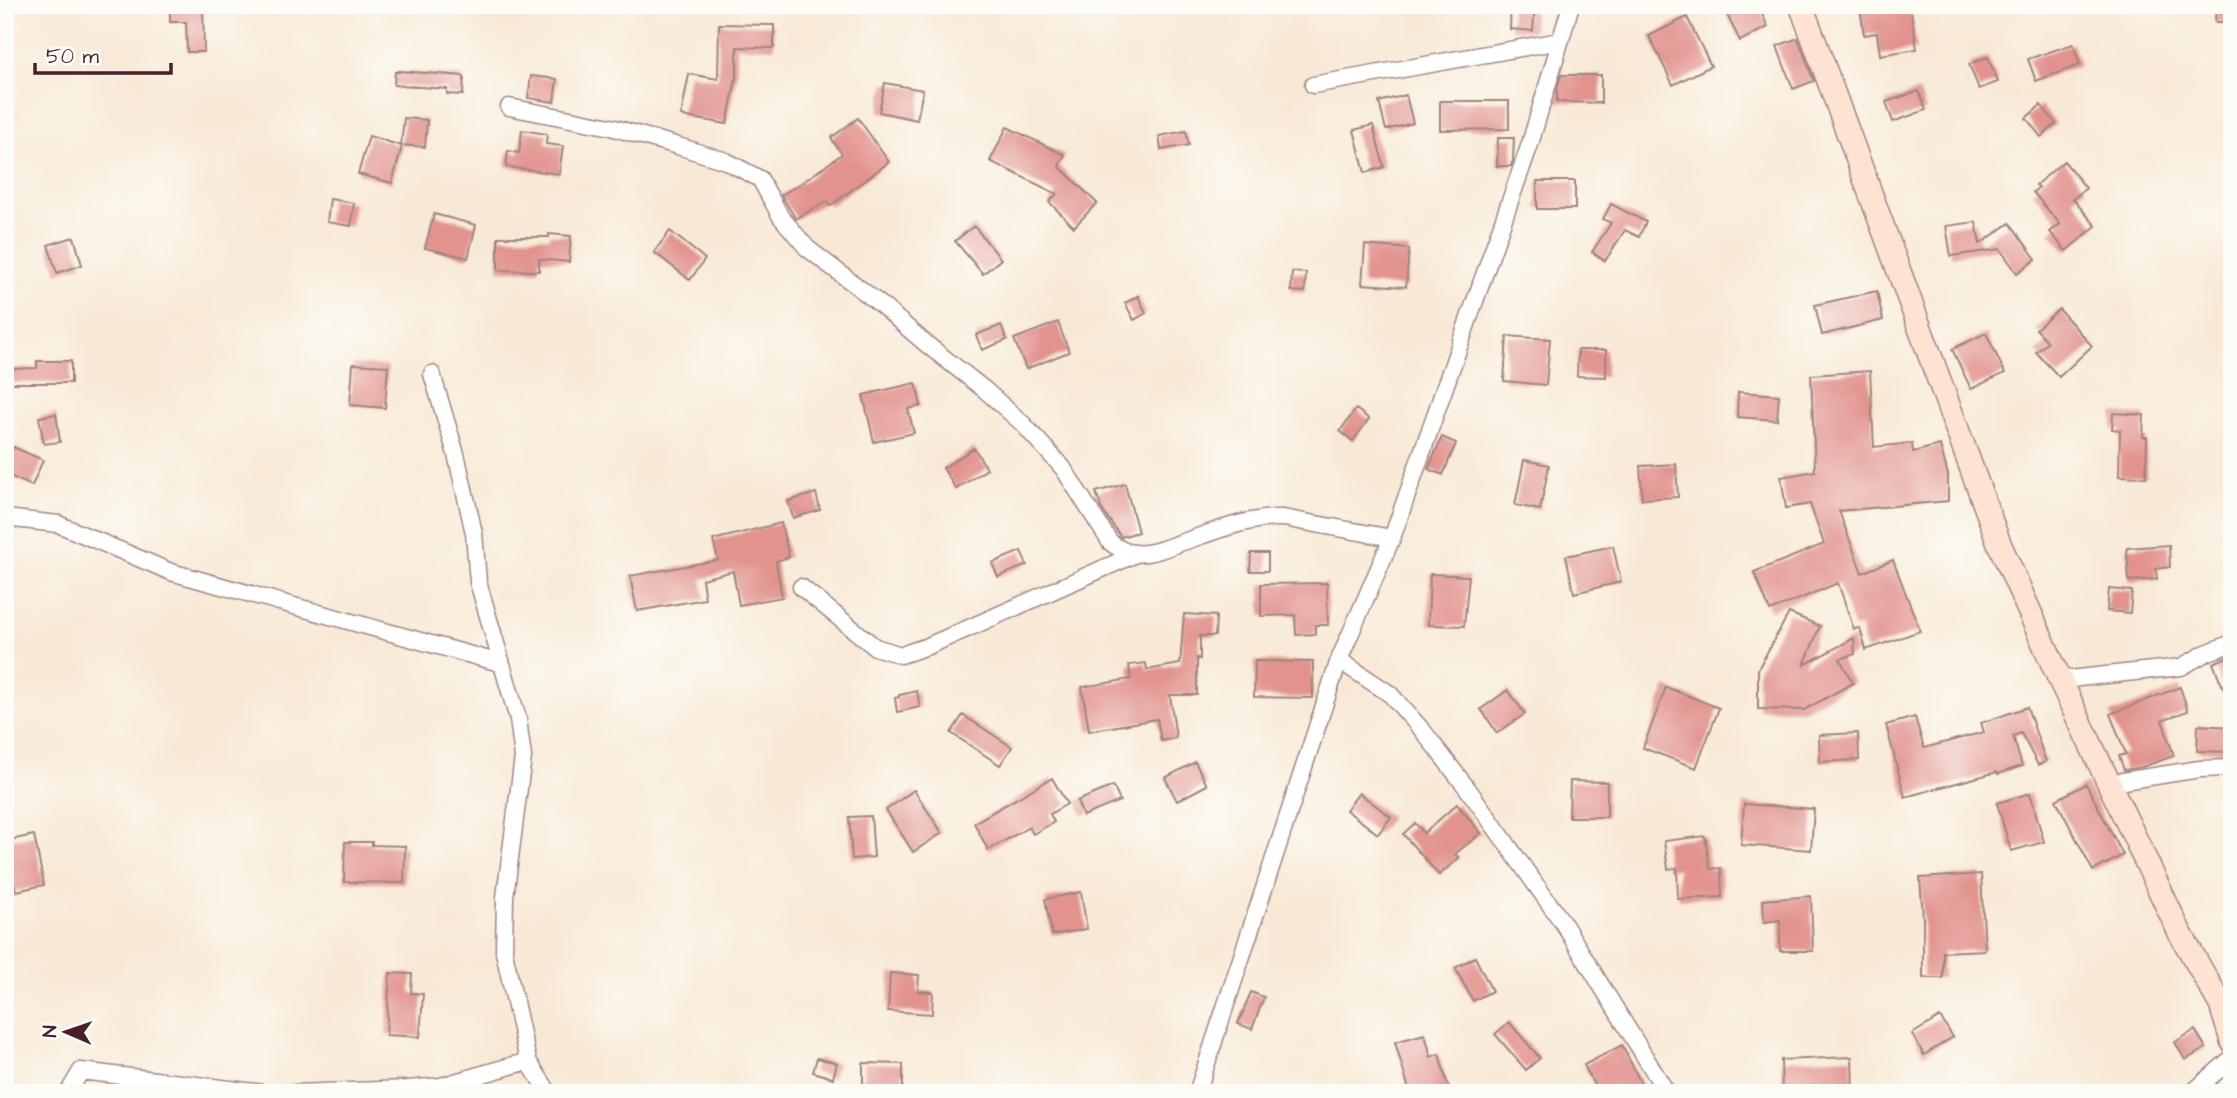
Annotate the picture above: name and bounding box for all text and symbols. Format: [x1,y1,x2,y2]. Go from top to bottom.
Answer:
scale bar [35,32,172,76]
text: 50 m [46,42,100,71]
north arrow [32,996,102,1066]
text: N [37,1025,64,1038]

